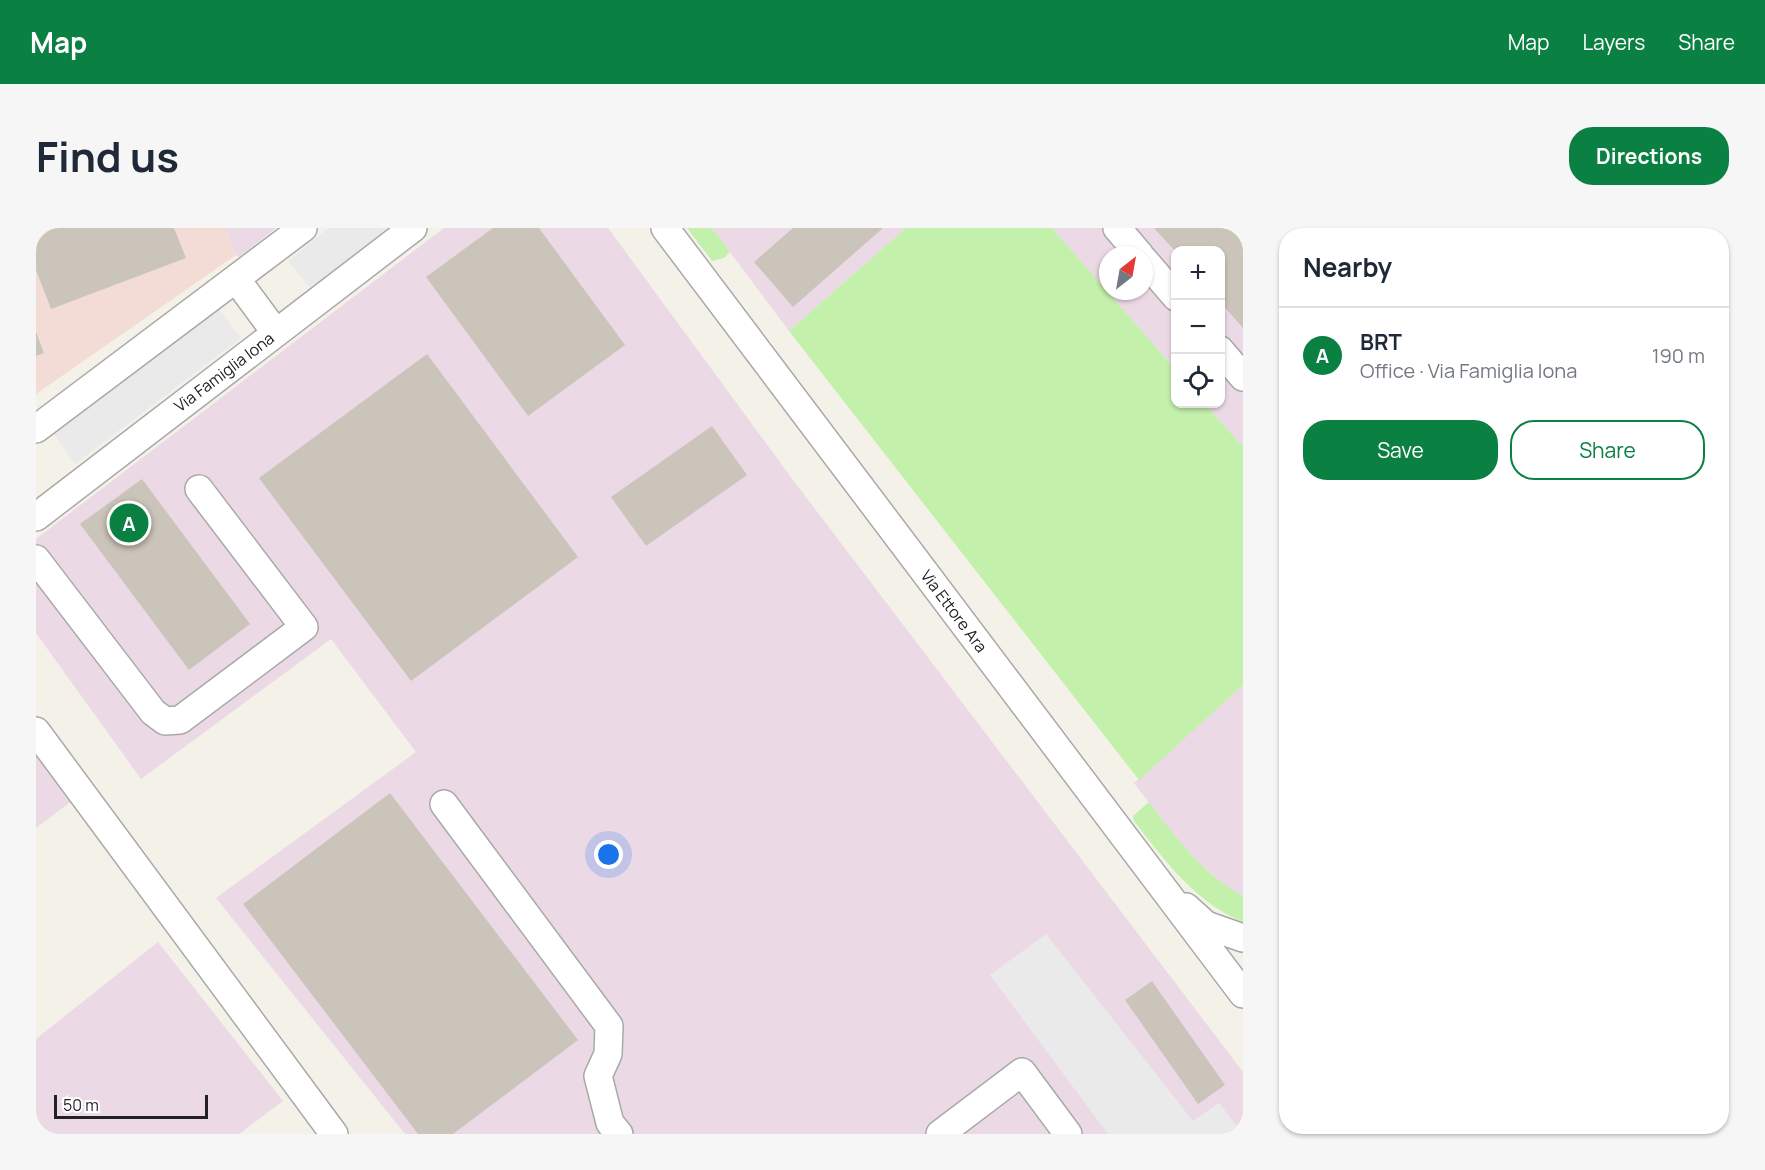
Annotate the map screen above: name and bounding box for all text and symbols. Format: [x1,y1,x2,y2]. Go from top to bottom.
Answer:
text: Map [30,23,87,61]
text: Map [1508,28,1549,56]
text: Layers [1582,28,1645,56]
text: Share [1678,28,1735,56]
text: Find us [36,127,179,185]
button: Directions [1569,127,1729,185]
north arrow [1099,246,1153,300]
map controls [1171,246,1225,408]
button: + [1171,246,1225,300]
text: Nearby [1303,249,1392,285]
button: − [1171,300,1225,354]
street label: Via Famiglia Iona [170,327,278,417]
text: BRT [1360,327,1402,357]
text: A [1316,342,1329,369]
text: 190 m [1652,342,1705,369]
button: locate [1171,354,1225,408]
text: Office · Via Famiglia Iona [1360,357,1577,384]
button: Save [1303,420,1498,480]
button: Share [1510,420,1705,480]
pin: A [110,500,148,546]
street label: Via Ettore Ara [916,565,992,657]
your location [594,840,623,869]
scale bar [54,1092,208,1120]
text: 50 m [63,1094,99,1116]

